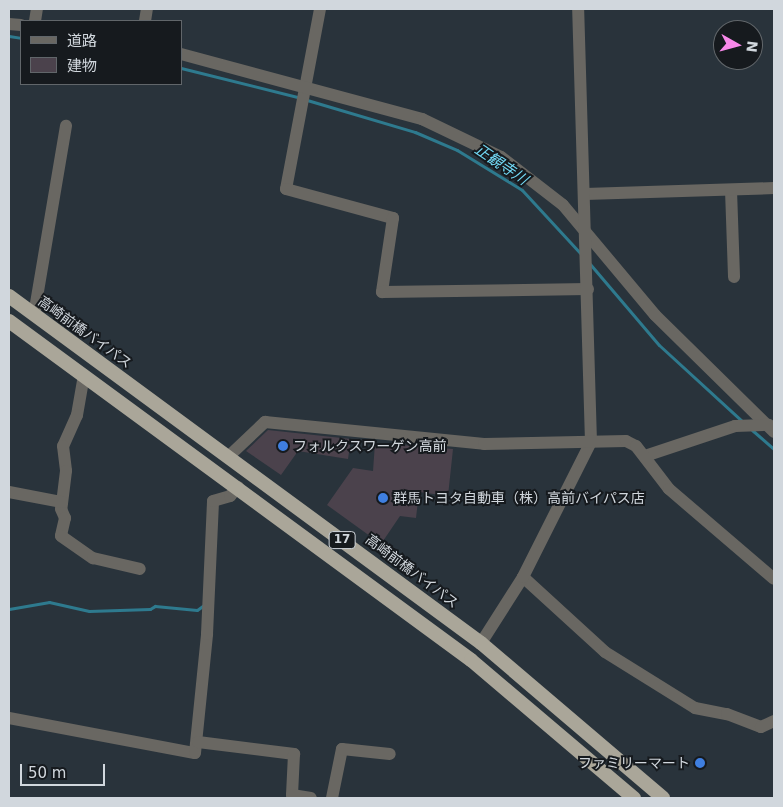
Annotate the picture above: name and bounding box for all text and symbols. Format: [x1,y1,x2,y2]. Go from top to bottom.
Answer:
legend [20,20,182,85]
north arrow [713,20,763,70]
text: 道路 [67,32,97,50]
text: N [743,40,761,53]
text: 建物 [67,57,97,75]
water label: 正観寺川 [471,141,531,189]
street label: 高崎前橋バイパス [35,292,135,372]
place label: フォルクスワーゲン高前 [293,438,447,454]
marker: フォルクスワーゲン高前 [277,440,289,452]
place label: 群馬トヨタ自動車（株）高前バイパス店 [393,490,645,506]
marker: 群馬トヨタ自動車（株）高前バイパス店 [377,492,389,504]
road number: 17 [328,530,356,550]
street label: 高崎前橋バイパス [362,531,462,611]
scale bar [22,754,108,786]
place label: ファミリーマート [578,755,690,771]
marker: ファミリーマート [694,757,706,769]
text: 50 m [28,764,66,782]

